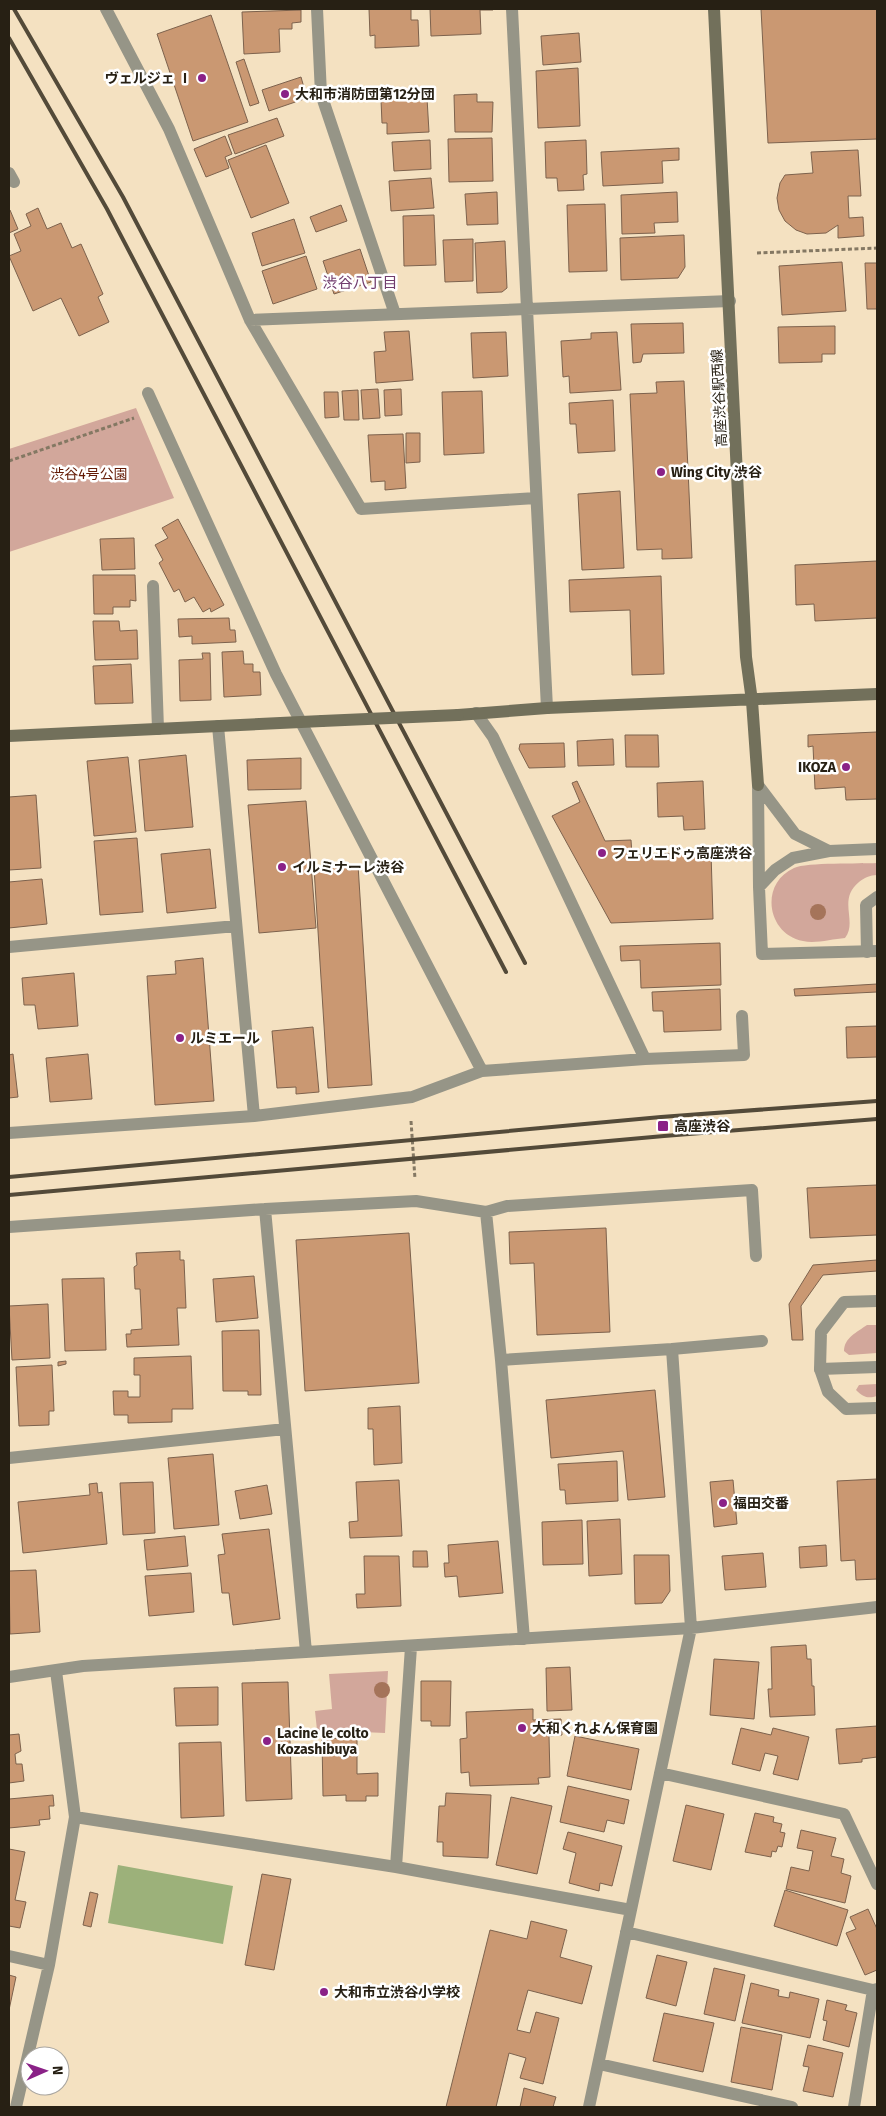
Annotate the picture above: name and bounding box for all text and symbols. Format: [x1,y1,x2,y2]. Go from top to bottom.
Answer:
place label: ヴェルジェ Ⅰ [105,70,192,87]
marker: ヴェルジェ Ⅰ [196,72,208,84]
place label: 大和市消防団第12分団 [295,86,435,103]
marker: 大和市消防団第12分団 [279,88,291,100]
district label: 渋谷八丁目 [322,274,398,292]
street label: 高座渋谷駅西線 [708,349,731,447]
place label: Wing City 渋谷 [671,464,763,481]
park label: 渋谷4号公園 [50,466,128,483]
marker: Wing City 渋谷 [655,466,667,478]
place label: IKOZA [798,759,837,776]
marker: IKOZA [840,761,852,773]
place label: フェリエドゥ高座渋谷 [612,845,753,862]
marker: フェリエドゥ高座渋谷 [596,847,608,859]
place label: イルミナーレ渋谷 [292,859,405,876]
marker: イルミナーレ渋谷 [276,861,288,873]
place label: ルミエール [190,1030,260,1047]
marker: ルミエール [174,1032,186,1044]
place label: 高座渋谷 [674,1118,731,1135]
marker: 高座渋谷 [656,1119,670,1133]
place label: 福田交番 [733,1495,789,1512]
marker: 福田交番 [717,1497,729,1509]
place label: 大和くれよん保育園 [532,1720,658,1737]
marker: 大和くれよん保育園 [516,1722,528,1734]
place label: Lacine le colto Kozashibuya [277,1725,369,1758]
marker: Lacine le colto Kozashibuya [261,1735,273,1747]
place label: 大和市立渋谷小学校 [334,1984,460,2001]
marker: 大和市立渋谷小学校 [318,1986,330,1998]
north arrow [20,2046,70,2096]
text: N [49,2066,66,2076]

